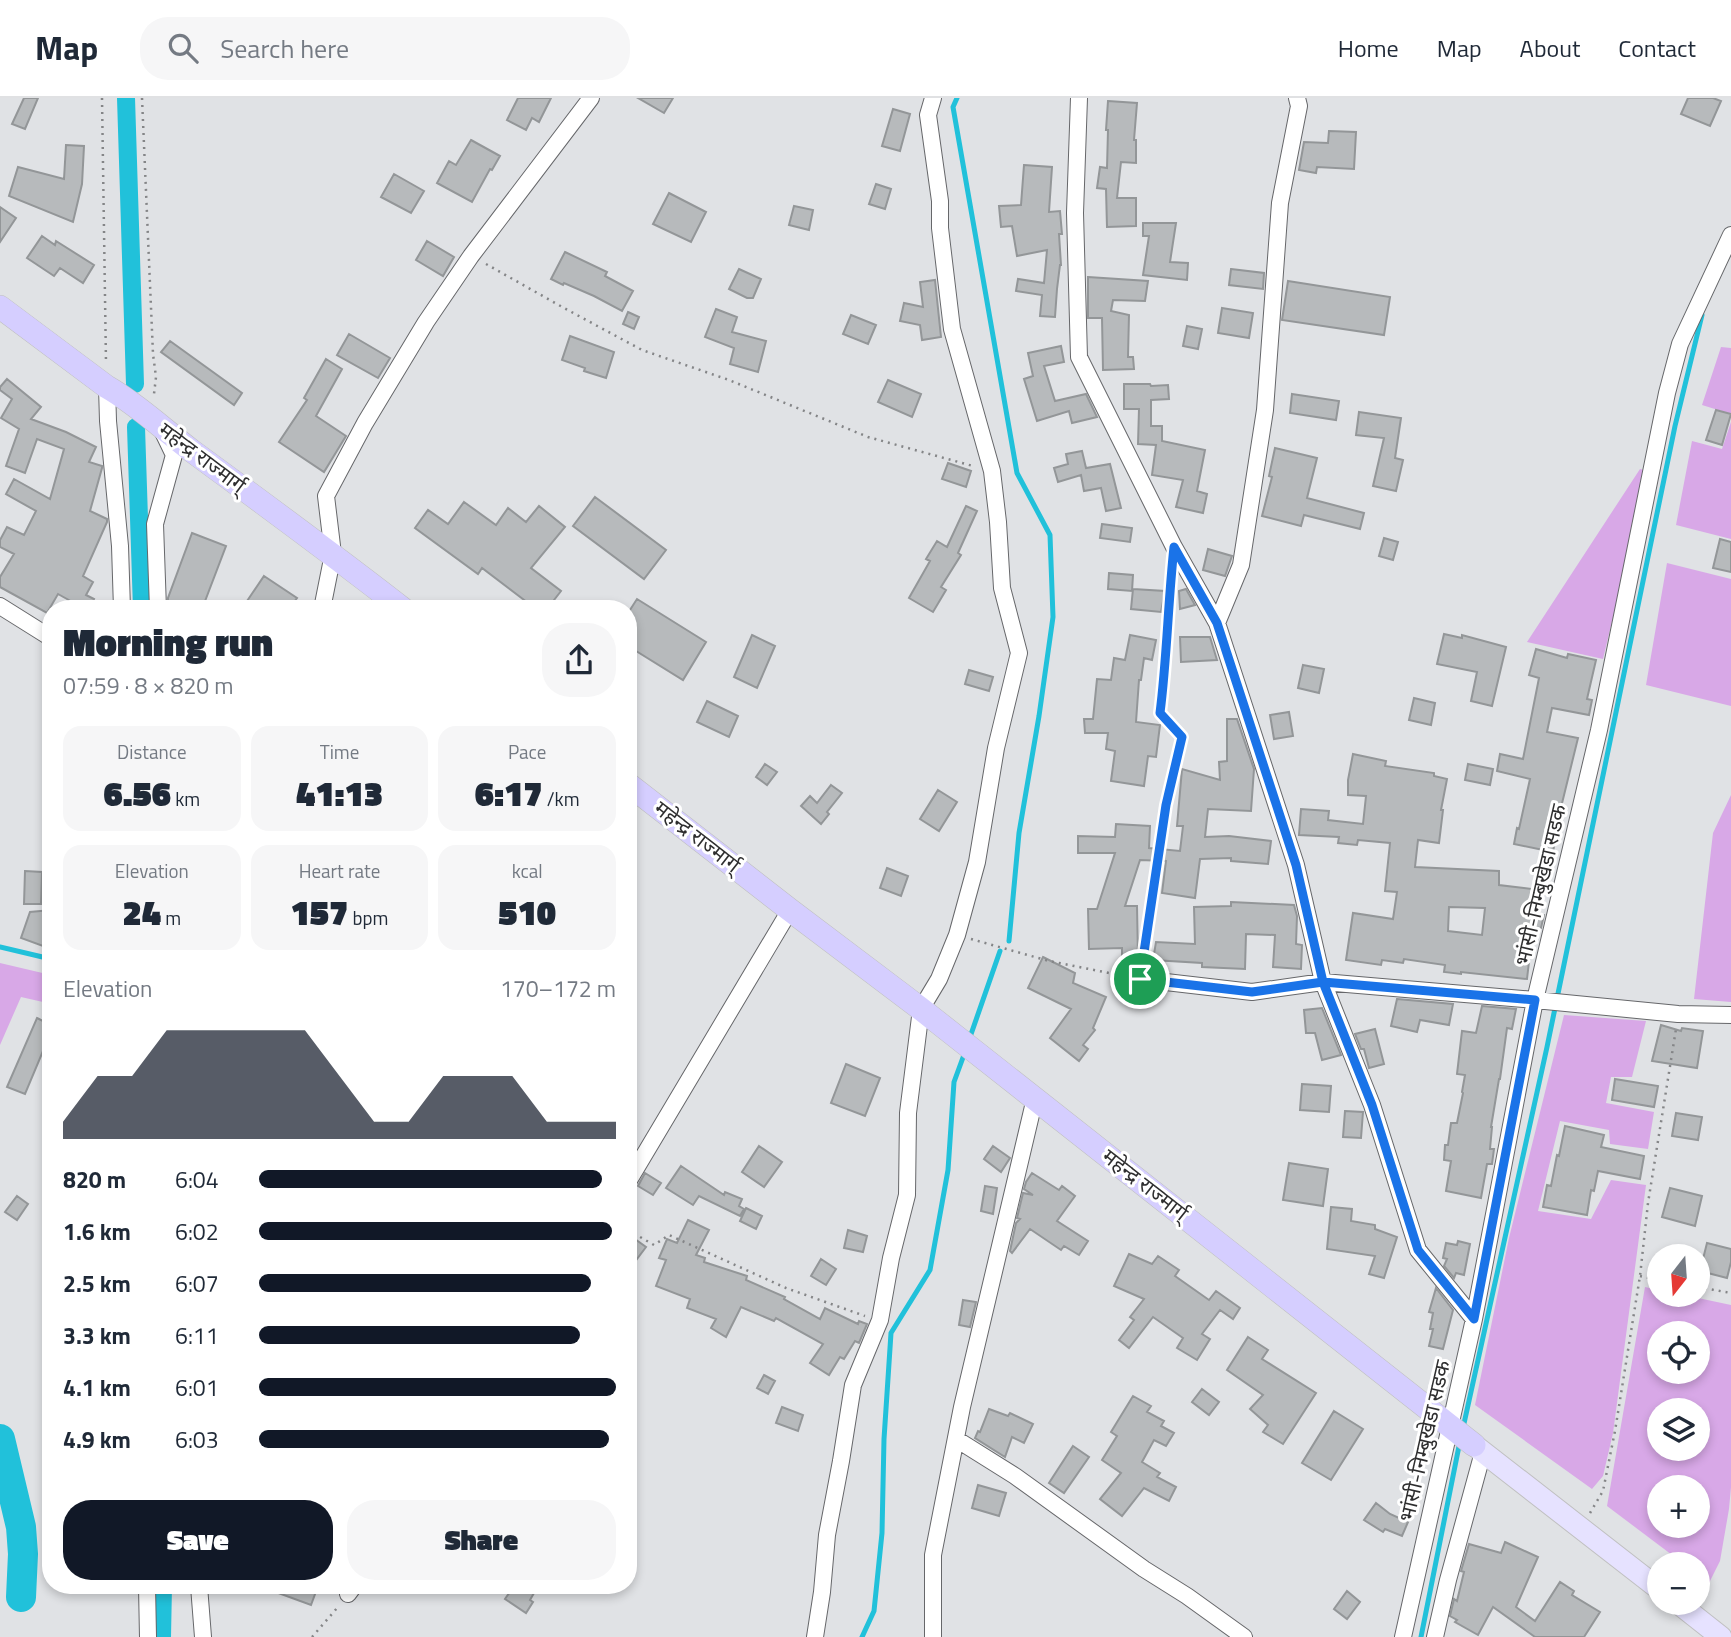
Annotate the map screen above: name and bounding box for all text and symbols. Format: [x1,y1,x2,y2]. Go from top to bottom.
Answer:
search box [140,17,630,80]
text: Map [35,23,98,73]
icon: search [164,29,202,67]
text: Search here [220,29,349,68]
text: Home [1338,30,1399,66]
text: Map [1437,30,1482,66]
text: About [1520,30,1580,66]
text: Contact [1618,30,1696,66]
street label: महेन्द्र राज्मार्ग् [152,414,255,502]
text: Morning run [63,613,273,671]
button: share [542,623,616,697]
text: 07:59 · 8 × 820 m [63,668,233,703]
text: Distance [117,737,187,766]
text: Time [320,737,359,766]
text: Pace [508,737,546,766]
text: 6.56 [103,766,171,820]
text: 41:13 [296,766,383,820]
text: 6:17 [475,766,543,820]
text: km [171,784,200,813]
text: /km [543,784,580,813]
street label: महेन्द्र राज्मार्ग् [648,792,750,882]
street label: भांसी-निम्बुखेडा सडक [1506,800,1574,969]
text: Elevation [115,856,189,885]
text: Heart rate [299,856,380,885]
text: kcal [512,856,543,885]
text: 24 [123,885,161,939]
text: 157 [291,885,348,939]
text: 510 [498,885,556,939]
text: m [161,903,181,932]
text: bpm [348,903,388,932]
pin [1110,949,1170,1009]
icon: arrive [1121,960,1159,998]
text: Elevation [63,971,152,1006]
text: 170–172 m [500,971,616,1006]
street label: महेन्द्र राज्मार्ग् [1096,1140,1198,1230]
text: 820 m [63,1162,126,1197]
text: 6:04 [175,1162,219,1197]
text: 1.6 km [63,1214,131,1249]
text: 6:02 [175,1214,219,1249]
north arrow [1647,1244,1710,1307]
map controls [1647,1244,1710,1615]
text: 2.5 km [63,1266,131,1301]
text: 6:07 [175,1266,219,1301]
text: 3.3 km [63,1318,131,1353]
text: 6:11 [175,1318,219,1353]
button: locate [1647,1321,1710,1384]
street label: भांसी-निम्बुखेडा सडक [1390,1356,1458,1525]
text: 4.1 km [63,1370,131,1405]
text: 6:01 [175,1370,219,1405]
button: layers [1647,1398,1710,1461]
text: 4.9 km [63,1422,131,1457]
text: 6:03 [175,1422,219,1457]
button: + [1647,1475,1710,1538]
button: Save [63,1500,333,1580]
button: Share [347,1500,616,1580]
button: − [1647,1552,1710,1615]

